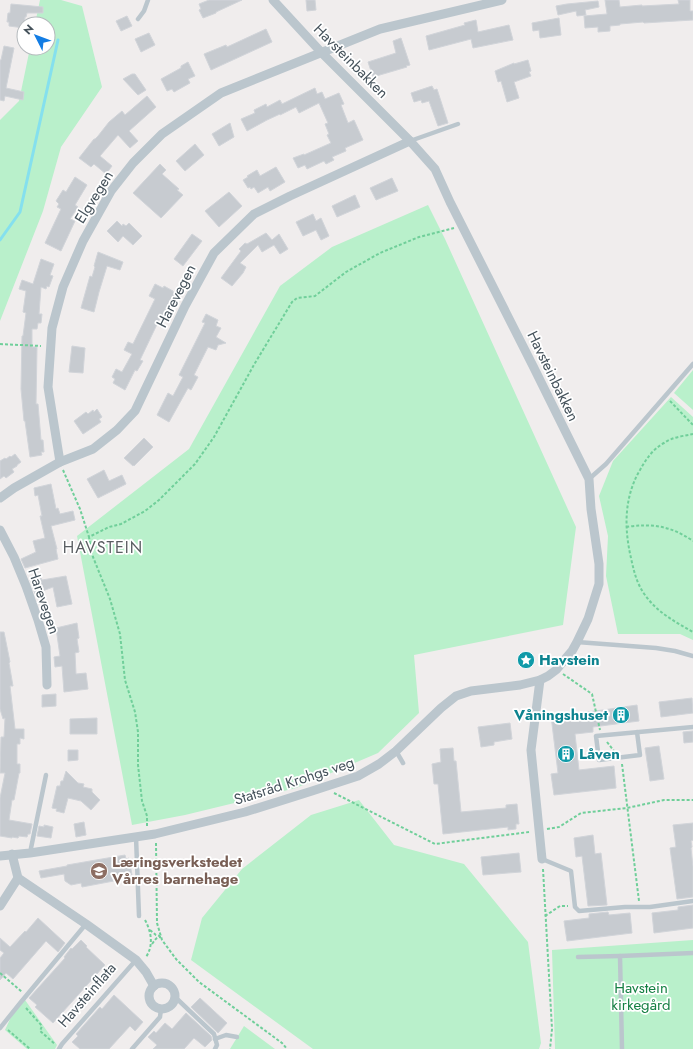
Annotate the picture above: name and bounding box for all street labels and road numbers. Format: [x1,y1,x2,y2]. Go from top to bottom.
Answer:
street label: Havsteinbakken [309,19,393,103]
street label: Elgvegen [69,166,119,228]
street label: Harevegen [151,260,201,332]
street label: Havsteinbakken [522,327,584,425]
street label: Harevegen [22,565,66,637]
street label: Statsråd Krohgs veg [231,751,357,811]
street label: Havsteinflata [53,958,121,1032]

